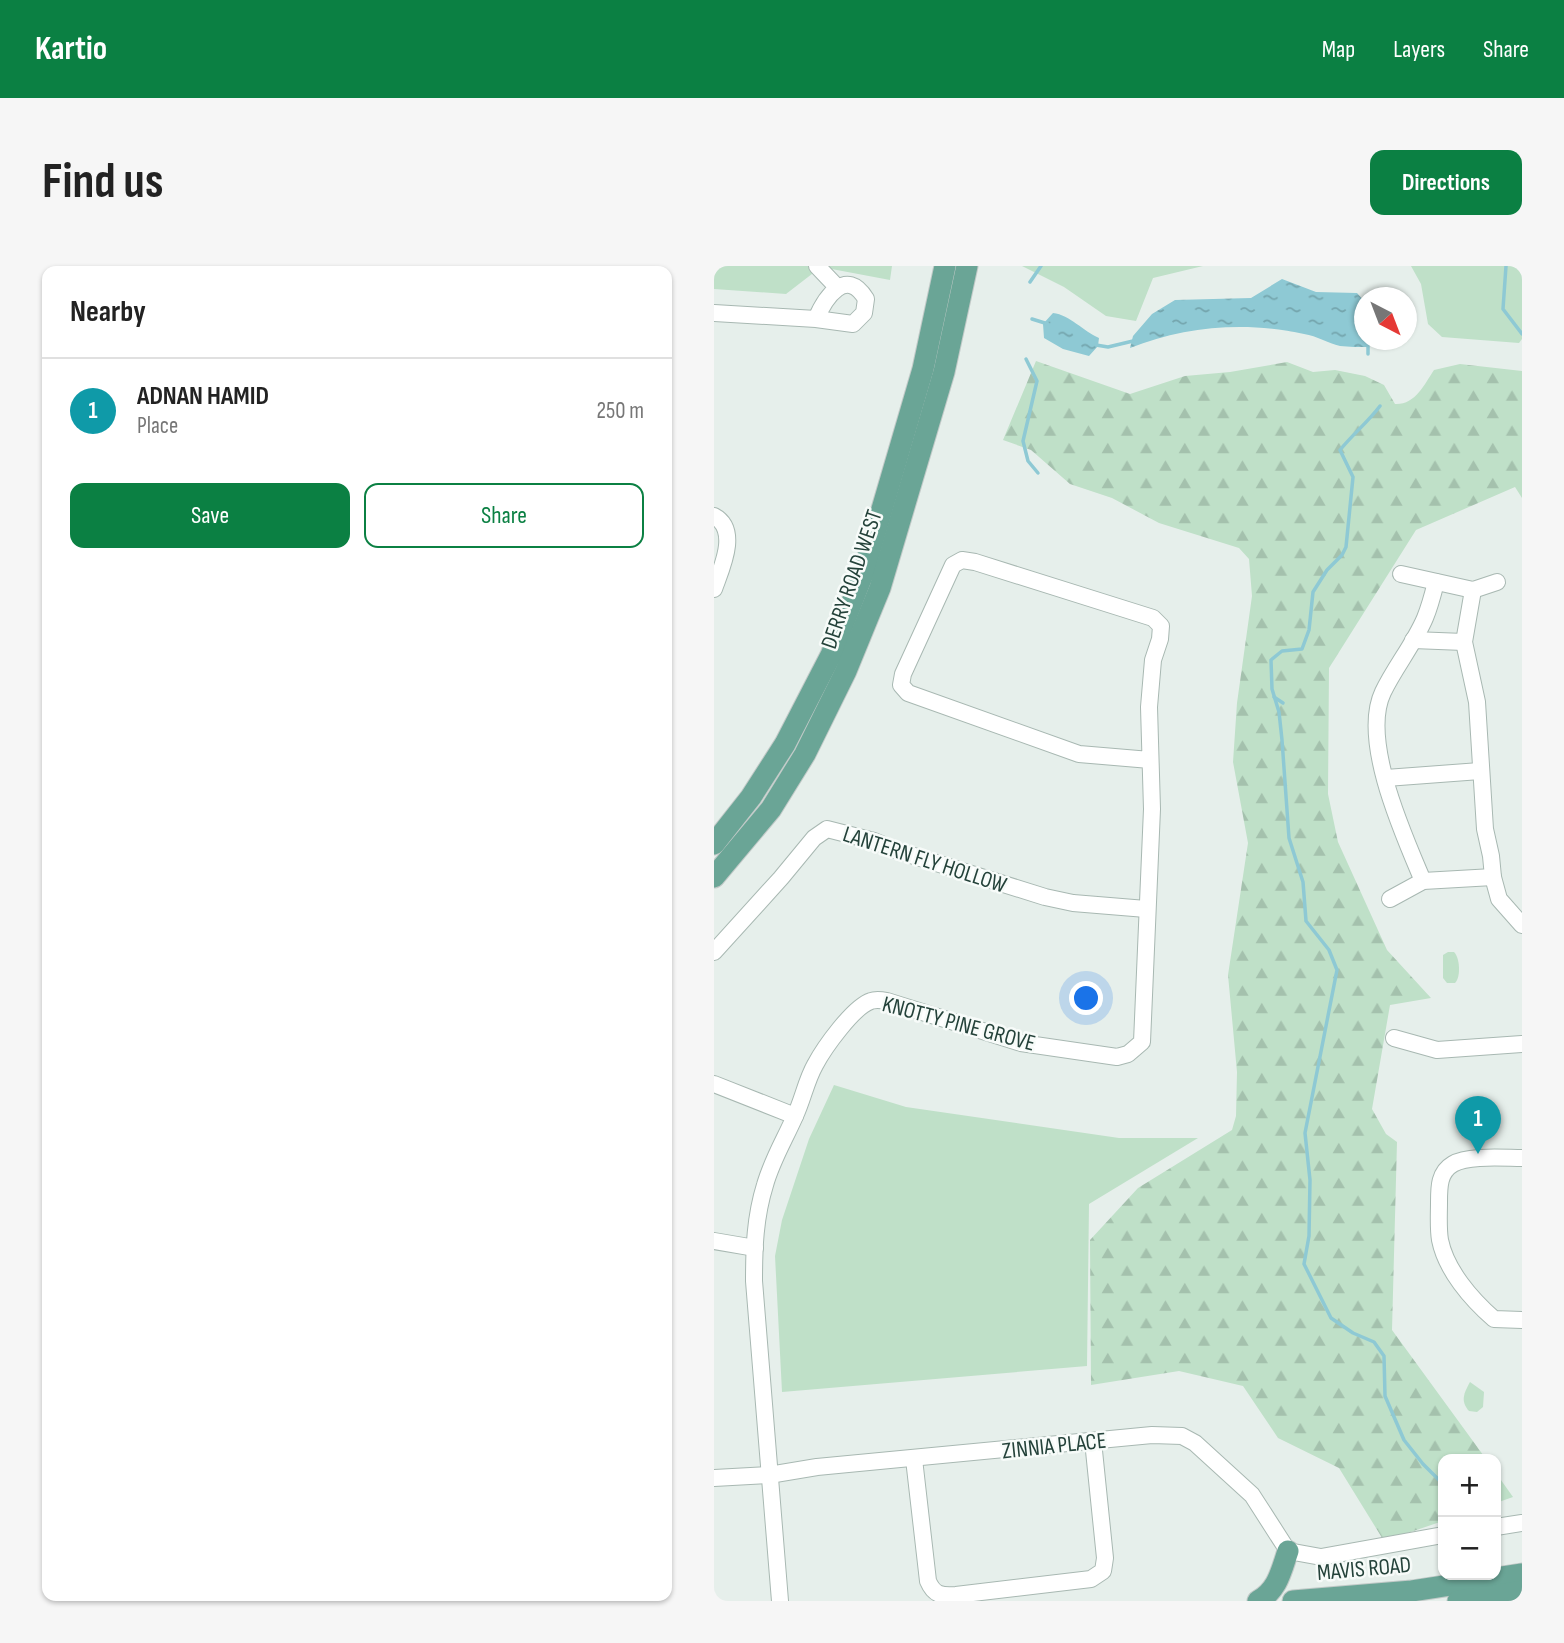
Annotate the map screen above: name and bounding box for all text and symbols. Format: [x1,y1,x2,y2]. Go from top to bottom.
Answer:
text: Kartio [35,29,107,69]
text: Map [1322,35,1355,64]
text: Layers [1393,35,1445,64]
text: Share [1483,35,1529,64]
button: Directions [1370,150,1522,215]
text: Find us [42,153,164,212]
north arrow [1354,287,1417,350]
text: Nearby [70,294,146,330]
text: ADNAN HAMID [137,381,269,412]
text: 1 [88,397,98,425]
text: 250 m [597,397,644,425]
text: Place [137,412,178,440]
button: Save [70,483,350,548]
button: Share [364,483,644,548]
street label: DERRY ROAD WEST [815,506,889,652]
street label: LANTERN FLY HOLLOW [839,820,1010,900]
your location [1069,981,1103,1015]
street label: KNOTTY PINE GROVE [879,990,1038,1058]
pin: 1 [1455,1096,1501,1154]
street label: ZINNIA PLACE [1001,1427,1108,1465]
map controls [1438,1454,1501,1580]
button: + [1438,1454,1501,1517]
button: − [1438,1517,1501,1580]
street label: MAVIS ROAD [1316,1551,1412,1587]

